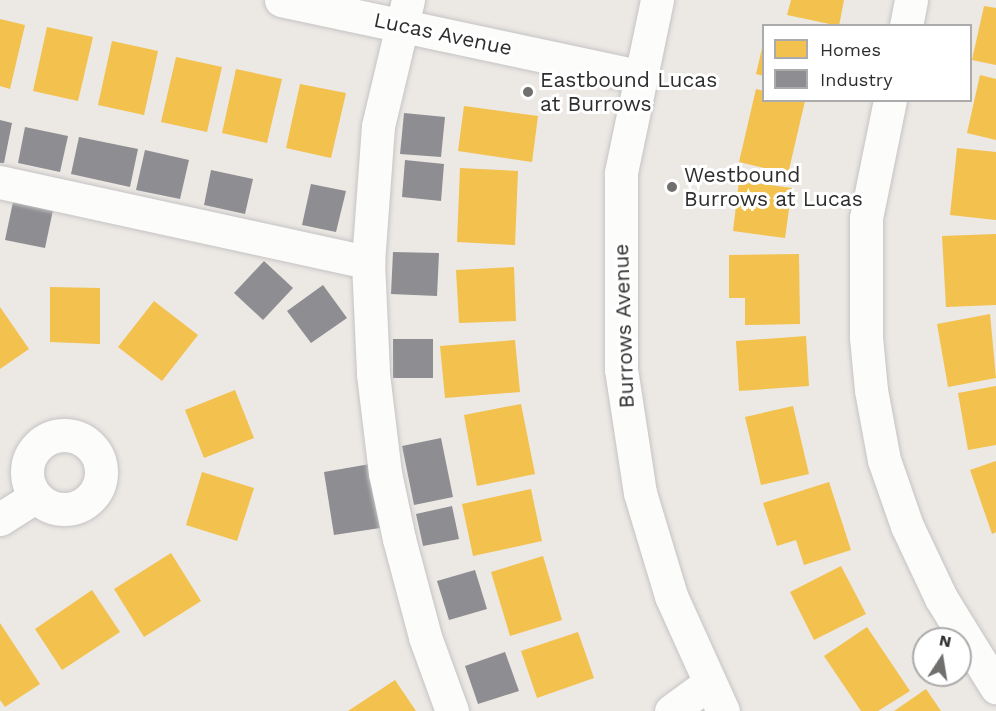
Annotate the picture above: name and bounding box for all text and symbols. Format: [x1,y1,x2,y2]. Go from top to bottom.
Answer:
street label: Lucas Avenue [371,7,515,61]
legend [762,24,972,102]
text: Homes [820,39,881,60]
place label: Eastbound Lucas at Burrows [540,67,717,117]
text: Industry [820,69,892,90]
marker: Eastbound Lucas at Burrows [521,85,535,99]
place label: Westbound Burrows at Lucas [684,162,863,212]
marker: Westbound Burrows at Lucas [665,180,679,194]
street label: Burrows Avenue [609,243,639,409]
north arrow [912,627,972,687]
text: N [938,630,953,651]

